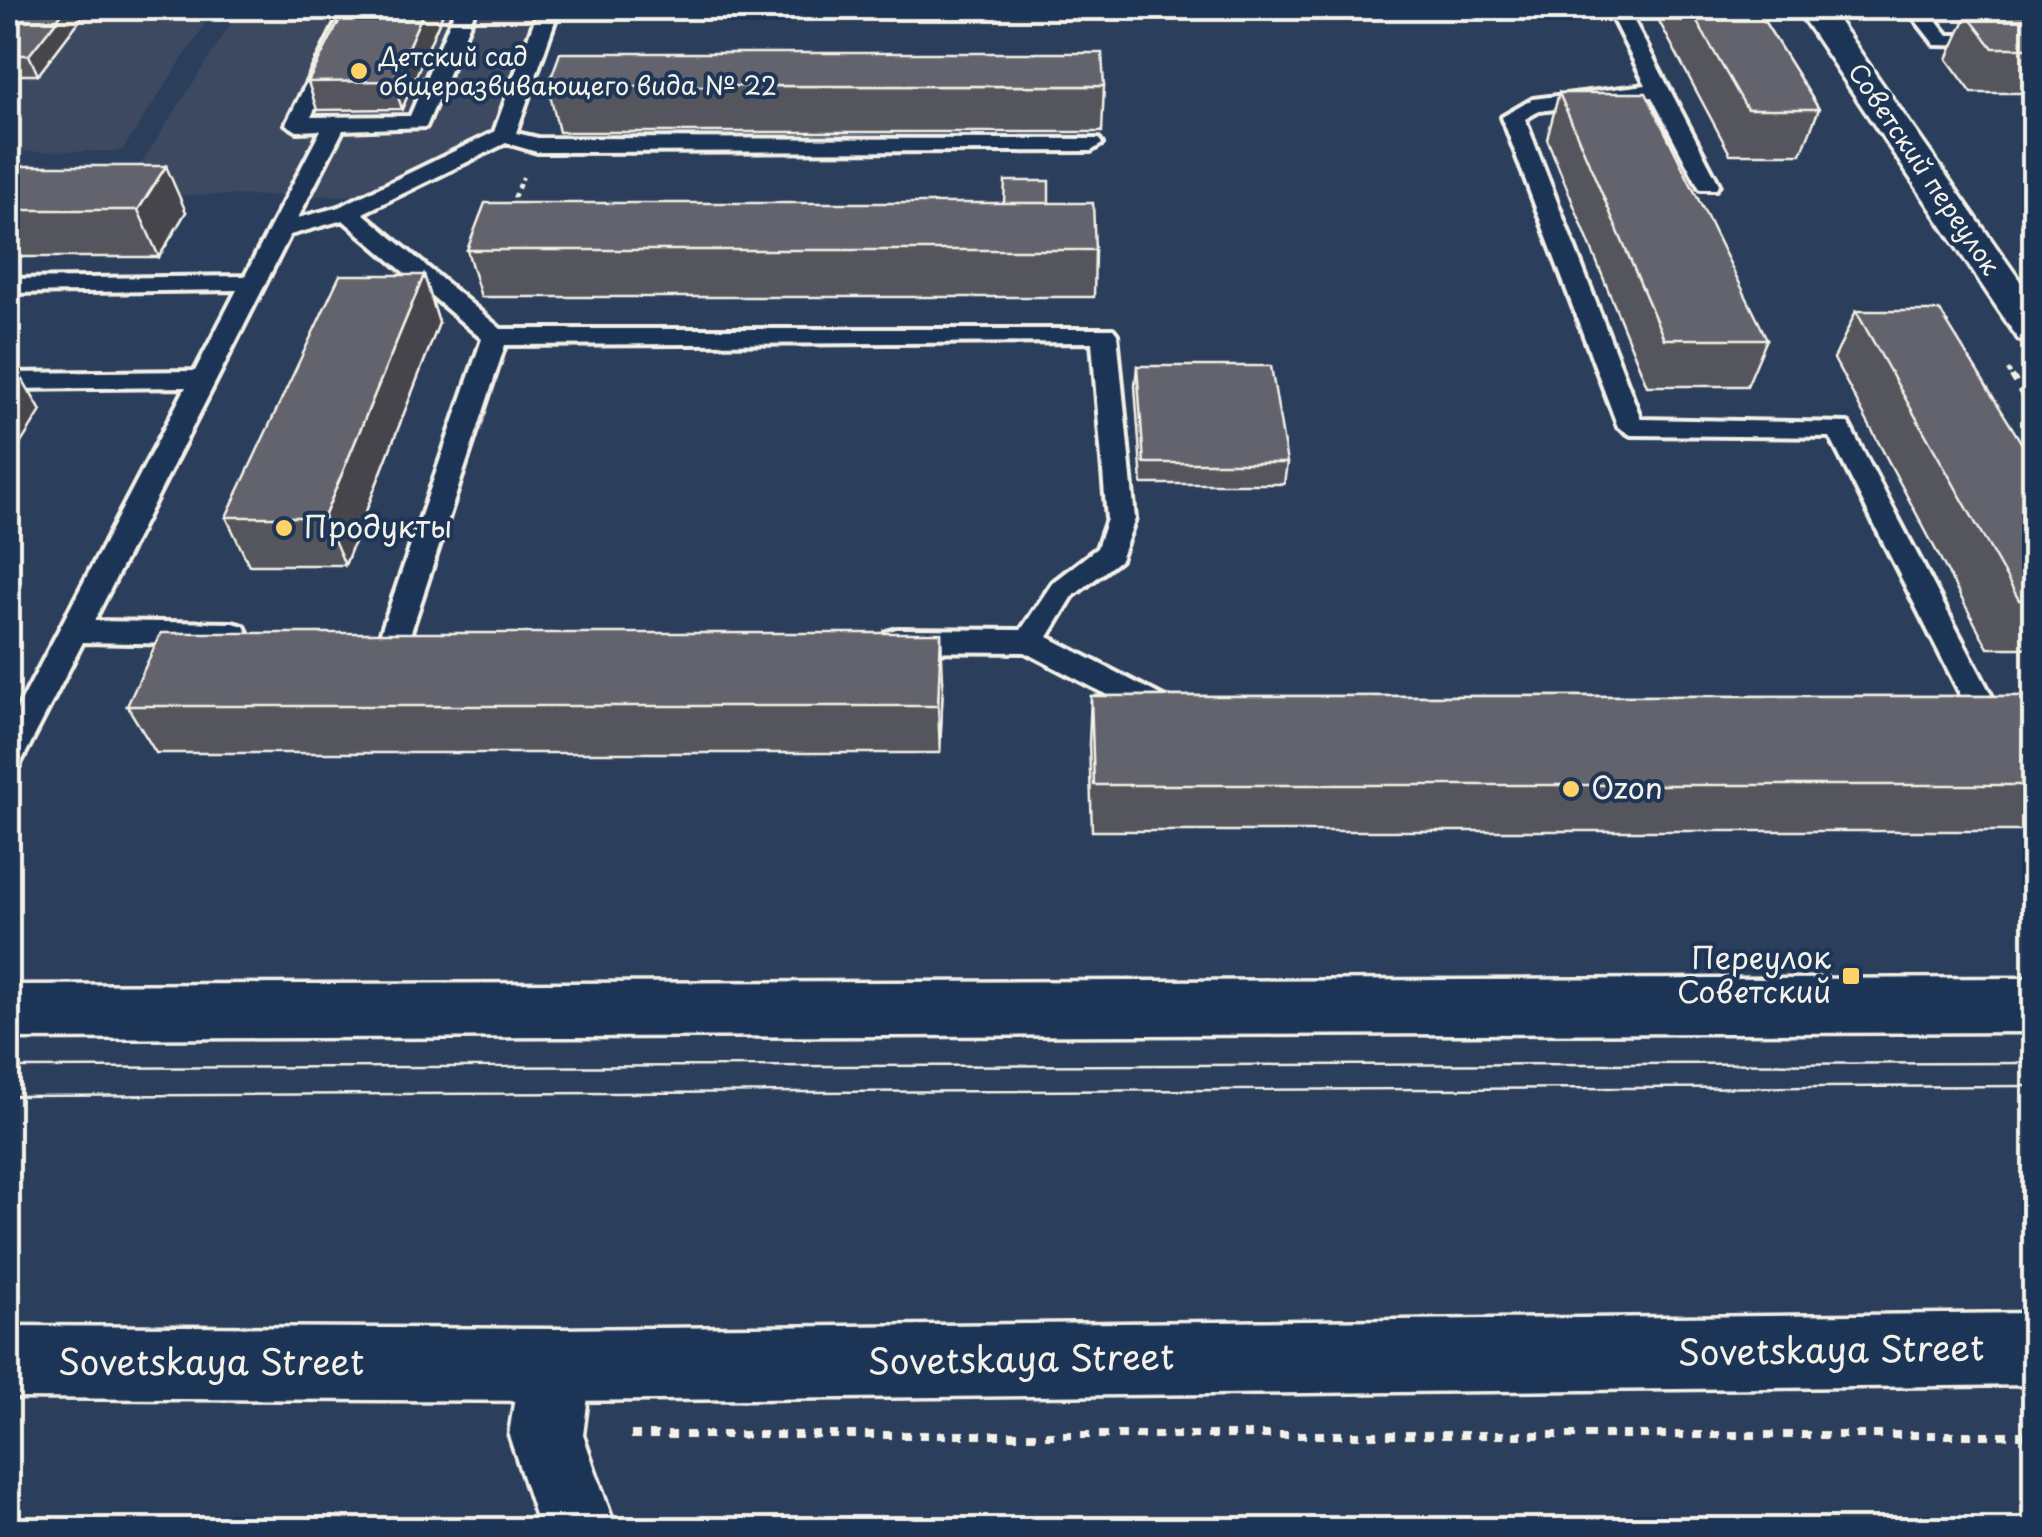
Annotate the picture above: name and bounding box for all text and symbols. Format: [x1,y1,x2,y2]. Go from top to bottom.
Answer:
place label: Детский сад общеразвивающего вида № 22 [378,37,777,104]
street label: Советский переулок [1840,55,2010,282]
marker: Детский сад общеразвивающего вида № 22 [348,60,370,82]
place label: Продукты [304,503,452,548]
marker: Продукты [273,517,295,539]
place label: Ozon [1591,764,1663,809]
marker: Ozon [1560,778,1582,800]
place label: Переулок Советский [1677,934,1831,1013]
marker: Переулок Советский [1840,965,1862,987]
street label: Sovetskaya Street [1677,1319,1985,1378]
street label: Sovetskaya Street [867,1328,1175,1387]
street label: Sovetskaya Street [58,1334,364,1387]

